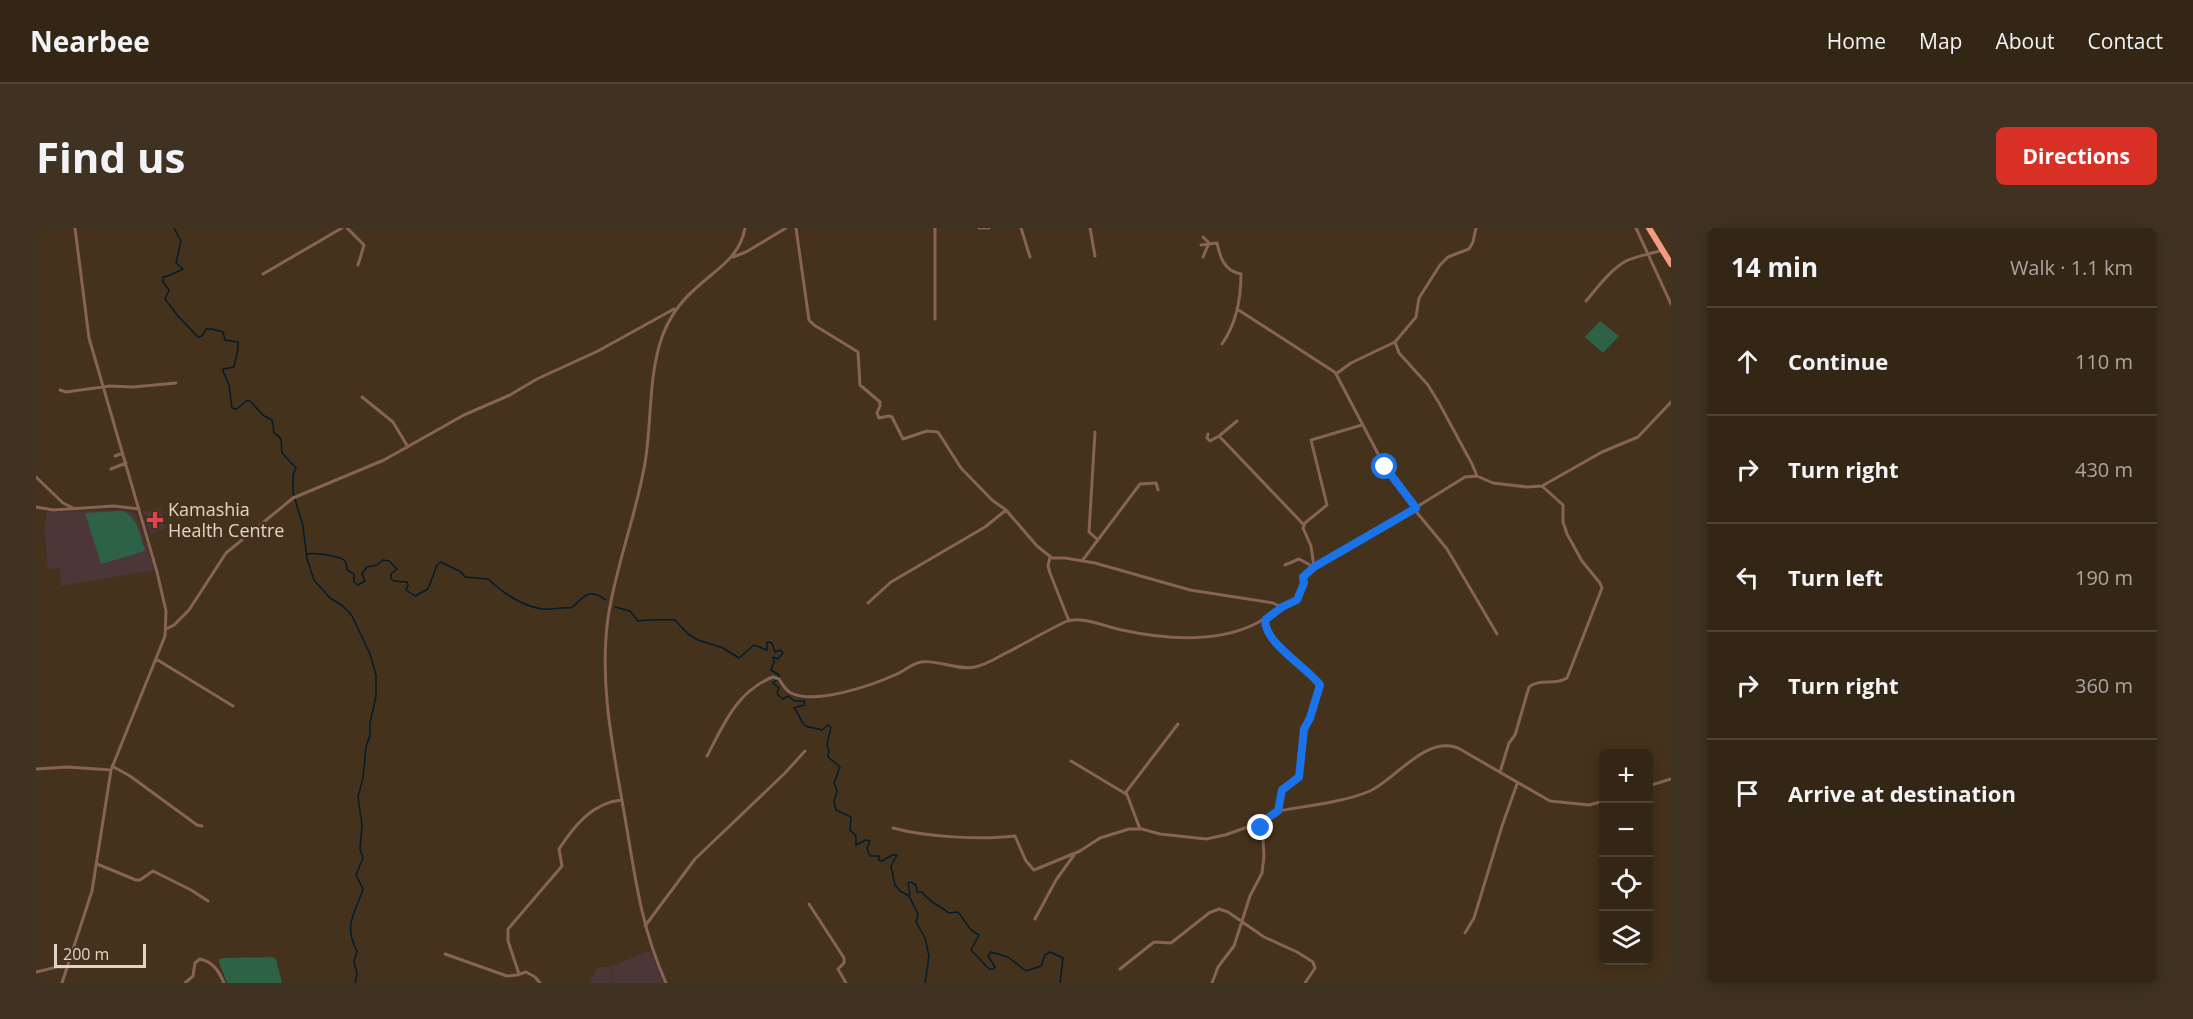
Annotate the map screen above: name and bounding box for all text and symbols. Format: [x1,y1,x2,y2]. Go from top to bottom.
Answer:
text: Nearbee [30,22,150,60]
text: Home [1827,27,1886,55]
text: Map [1919,27,1962,55]
text: About [1995,27,2055,55]
text: Contact [2088,27,2163,55]
button: Directions [1996,127,2157,185]
text: Find us [36,128,185,185]
text: 14 min [1731,249,1818,285]
text: Walk · 1.1 km [2010,254,2133,281]
icon: ahead [1731,345,1764,378]
text: Continue [1788,346,1888,376]
text: 110 m [2075,348,2133,375]
route start [1371,453,1397,479]
icon: right [1731,453,1764,486]
text: Turn right [1788,454,1899,484]
text: 430 m [2075,456,2133,483]
place label: Kamashia Health Centre [168,497,284,542]
marker: Kamashia Health Centre [146,511,164,529]
icon: left [1731,561,1764,594]
text: Turn left [1788,562,1883,592]
text: 190 m [2075,564,2133,591]
icon: right [1731,669,1764,702]
text: Turn right [1788,670,1899,700]
text: 360 m [2075,672,2133,699]
map controls [1599,749,1653,965]
button: + [1599,749,1653,803]
icon: arrive [1731,777,1764,810]
text: Arrive at destination [1788,778,2016,808]
button: − [1599,803,1653,857]
route end [1247,814,1273,840]
button: locate [1599,857,1653,911]
button: layers [1599,911,1653,965]
scale bar [54,941,146,968]
text: 200 m [63,943,109,965]

